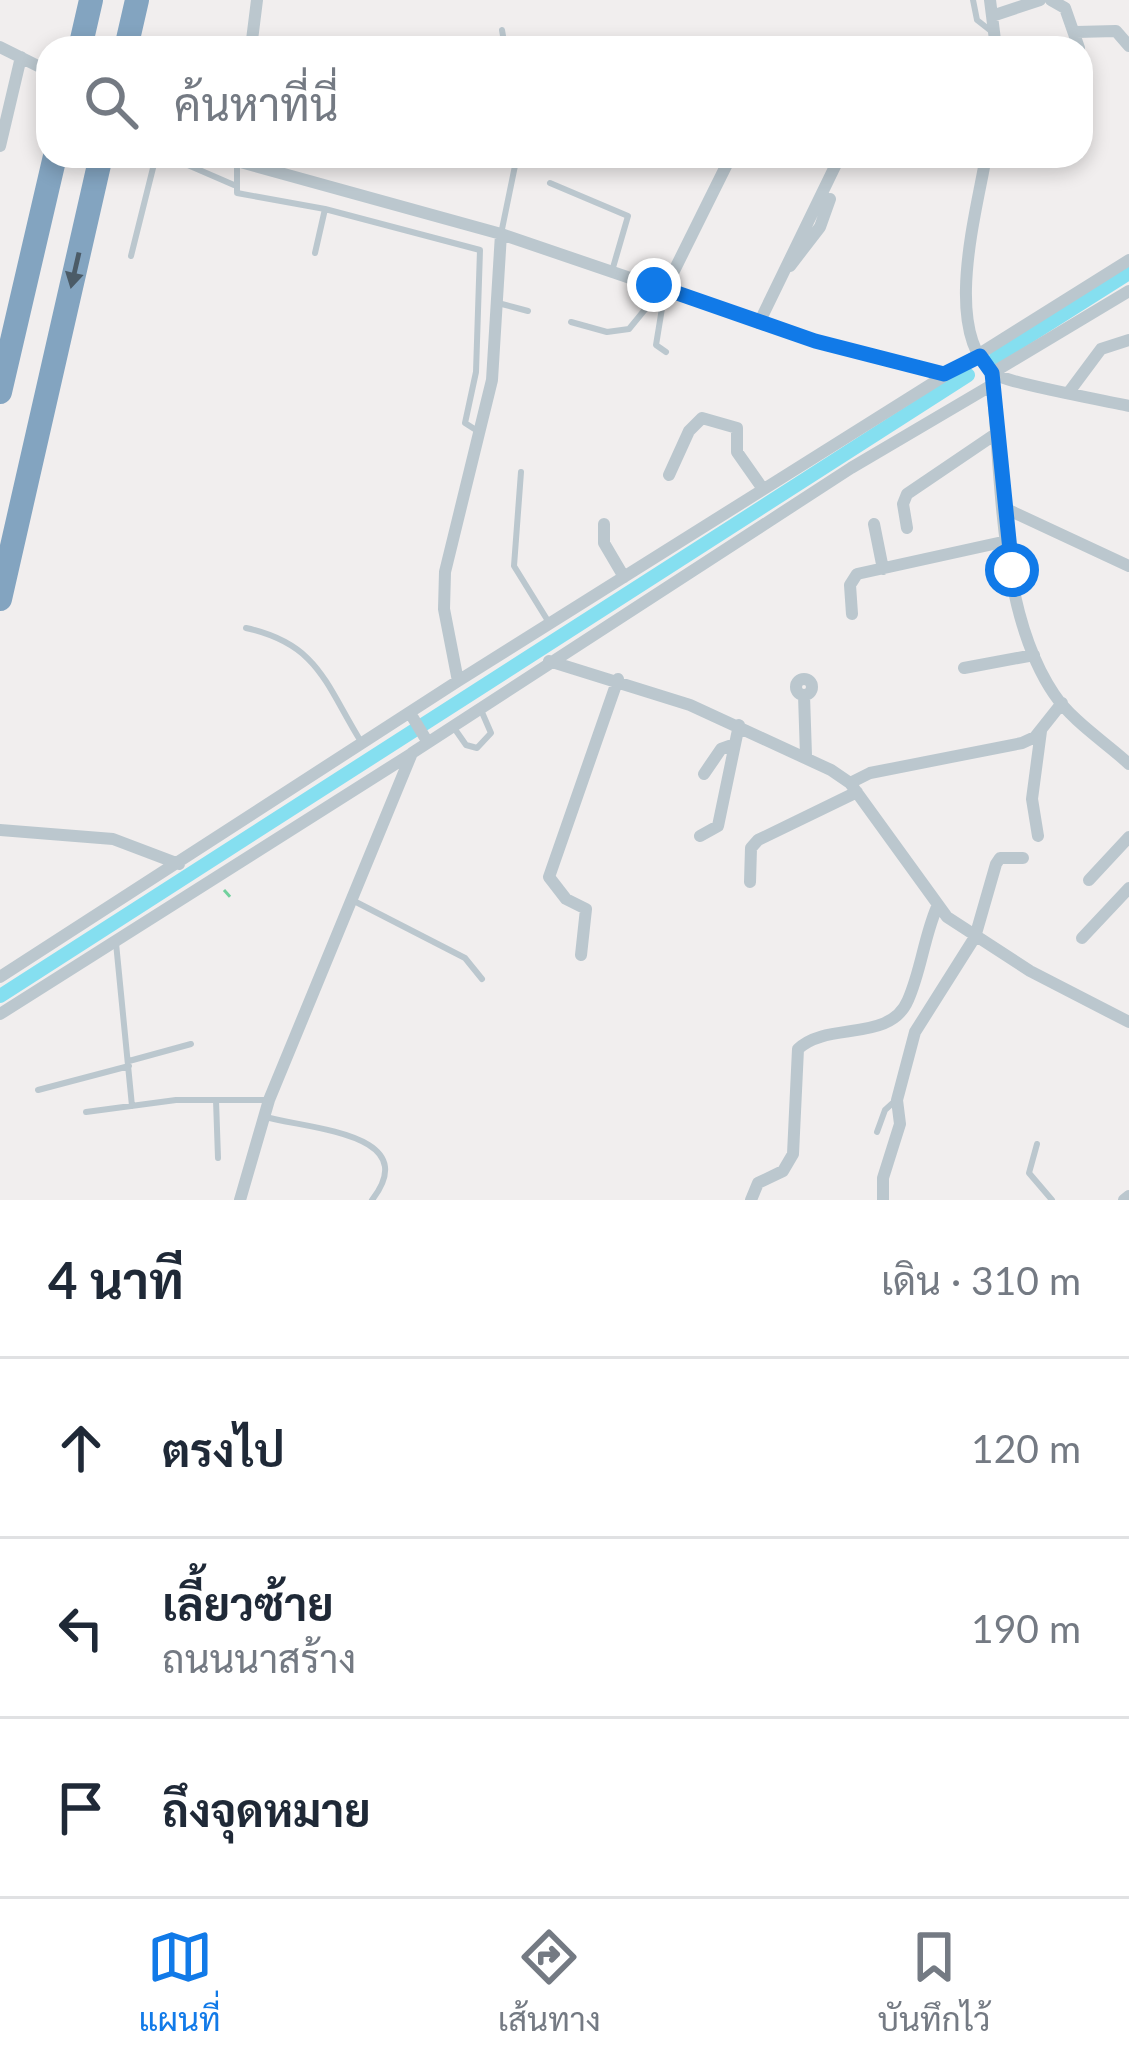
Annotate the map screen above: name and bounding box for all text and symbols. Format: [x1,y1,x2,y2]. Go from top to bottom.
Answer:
search box [36,36,1093,168]
icon: search [78,69,144,135]
text: ค้นหาที่นี่ [174,77,338,131]
one-way arrow [65,252,84,289]
route end [627,258,681,312]
route start [985,543,1039,597]
text: 4 นาที [48,1249,184,1310]
text: เดิน · 310 m [881,1257,1081,1303]
icon: ahead [48,1415,114,1481]
text: ตรงไป [162,1423,285,1477]
text: 120 m [971,1425,1081,1471]
text: เลี้ยวซ้าย [162,1577,334,1631]
icon: left [48,1595,114,1661]
text: 190 m [971,1605,1081,1651]
text: ถนนนาสร้าง [162,1635,356,1681]
icon: arrive [48,1775,114,1841]
text: ถึงจุดหมาย [162,1783,371,1837]
tab: แผนที่ [138,1924,221,2039]
tab: เส้นทาง [498,1924,601,2039]
tab: บันทึกไว้ [878,1924,991,2039]

